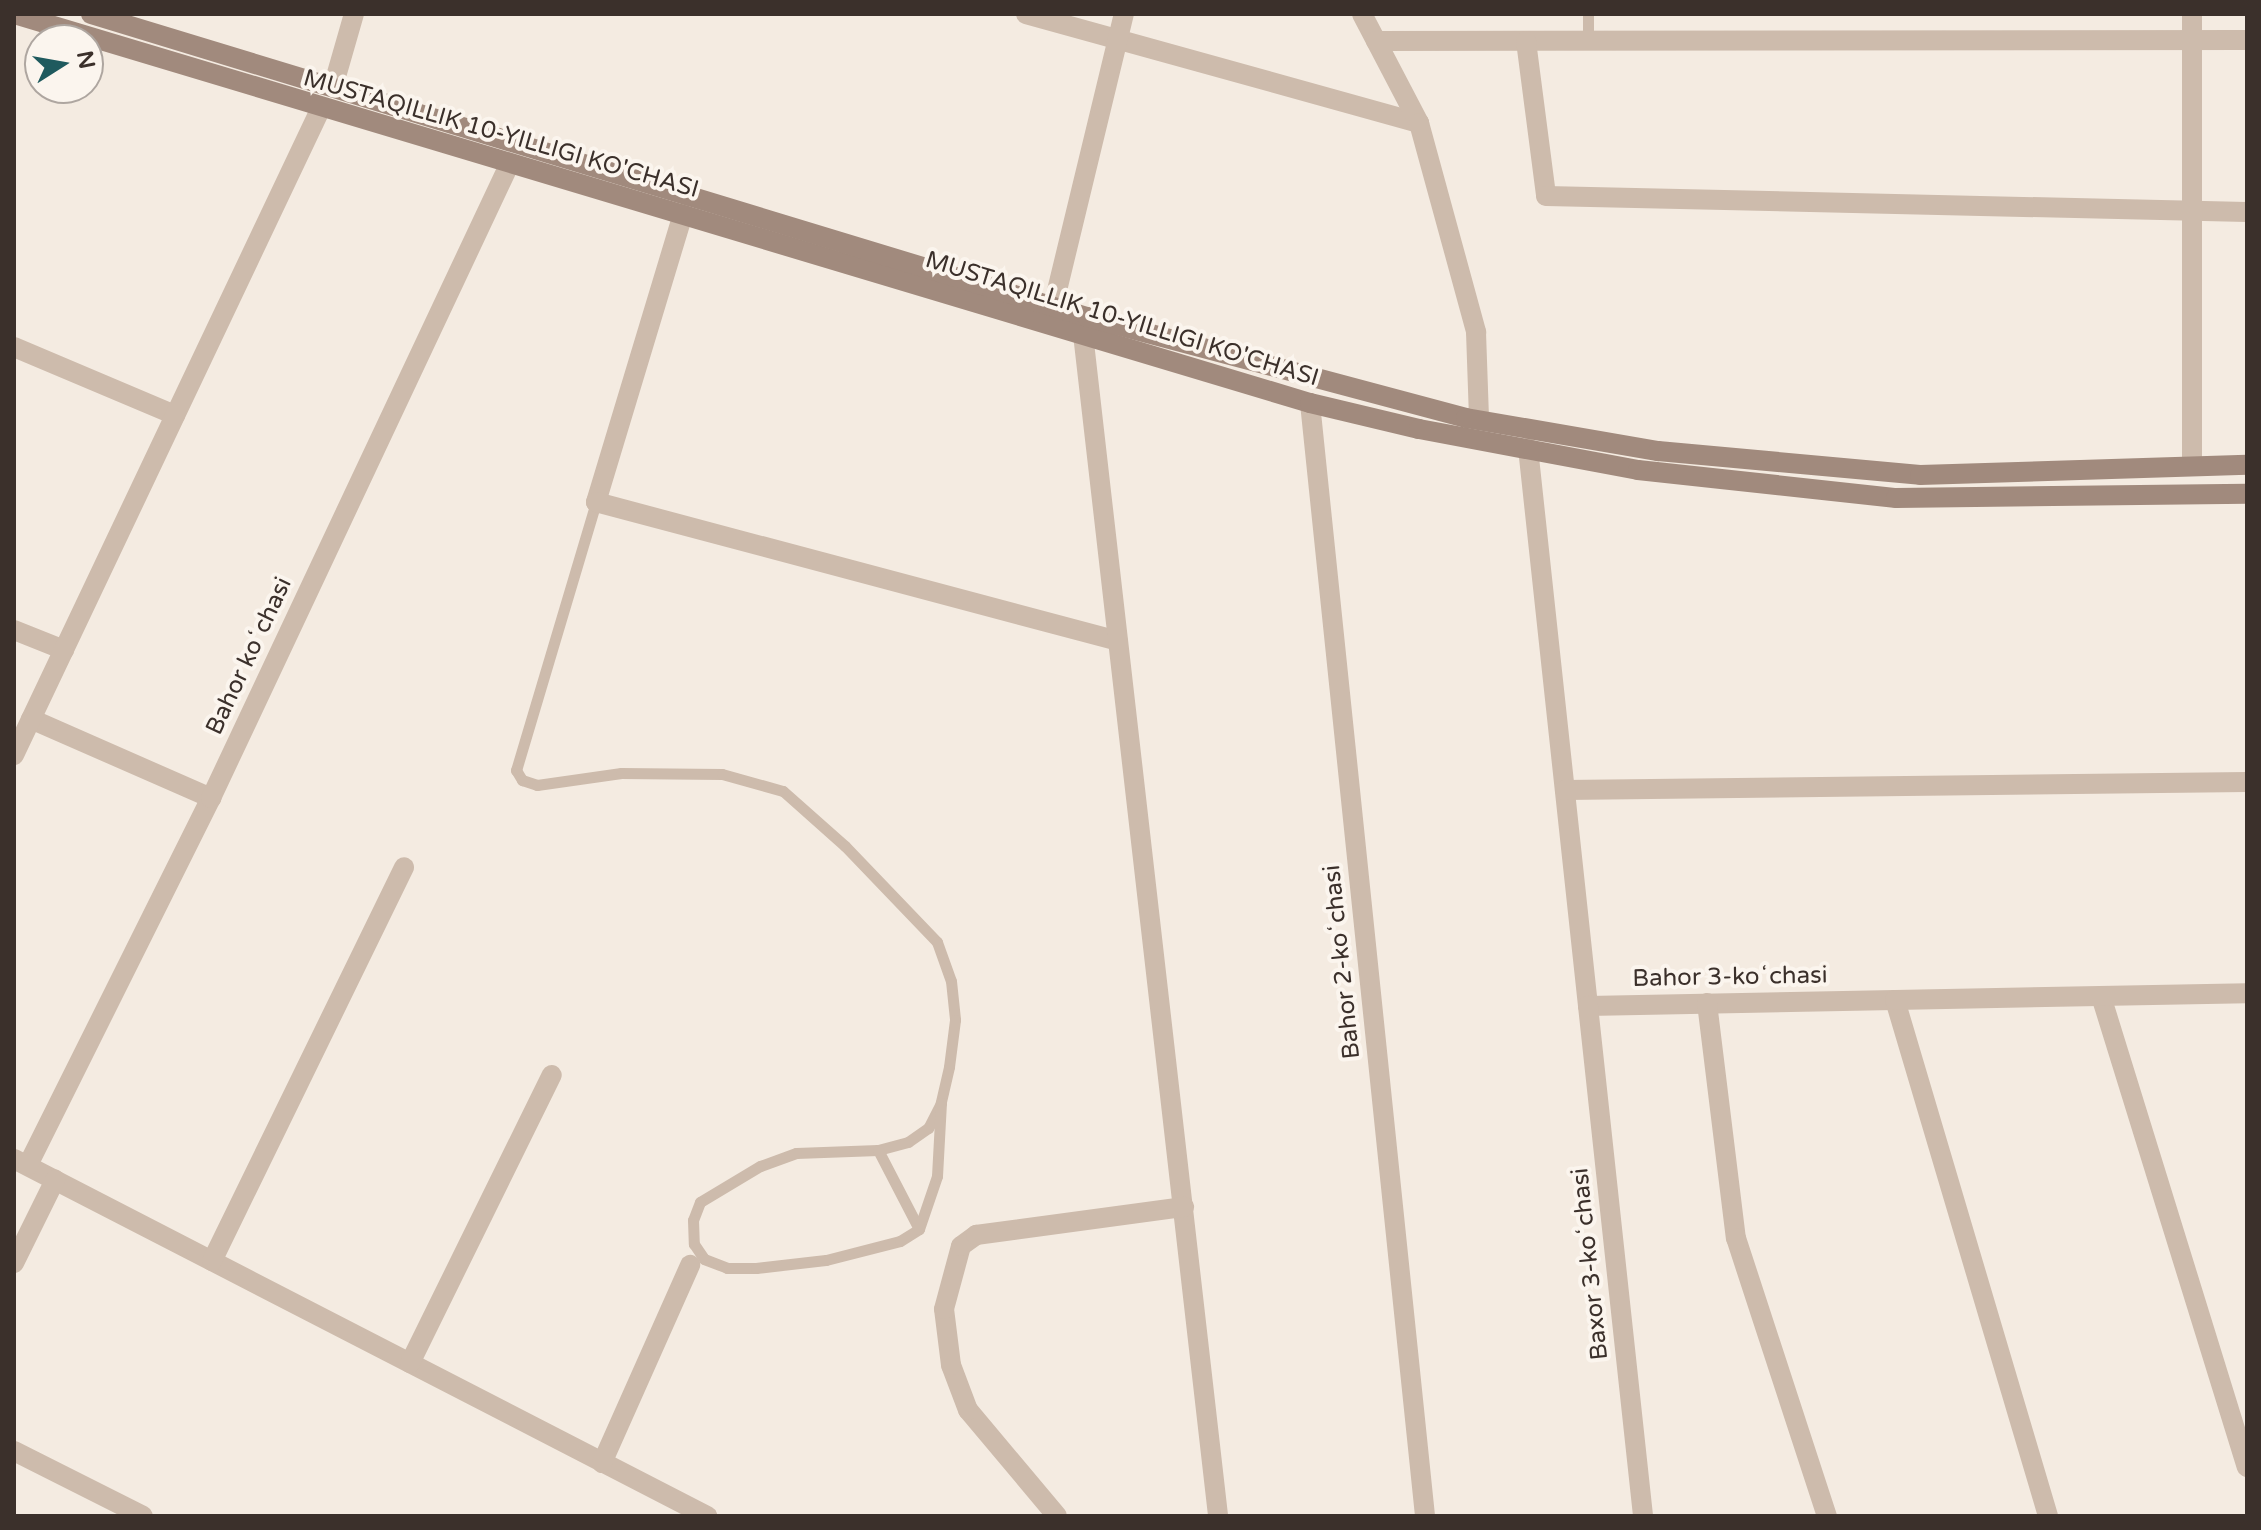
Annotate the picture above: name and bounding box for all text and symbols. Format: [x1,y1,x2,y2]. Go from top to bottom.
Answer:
north arrow [24,24,104,104]
text: N [71,49,100,71]
street label: MUSTAQILLIK 10-YILLIGI KO'CHASI [300,64,702,204]
street label: MUSTAQILLIK 10-YILLIGI KO'CHASI [922,245,1322,393]
street label: Bahor koʻchasi [200,573,298,739]
street label: Bahor 2-koʻchasi [1317,863,1367,1061]
street label: Bahor 3-koʻchasi [1632,961,1828,993]
street label: Baxor 3-koʻchasi [1566,1166,1614,1362]

